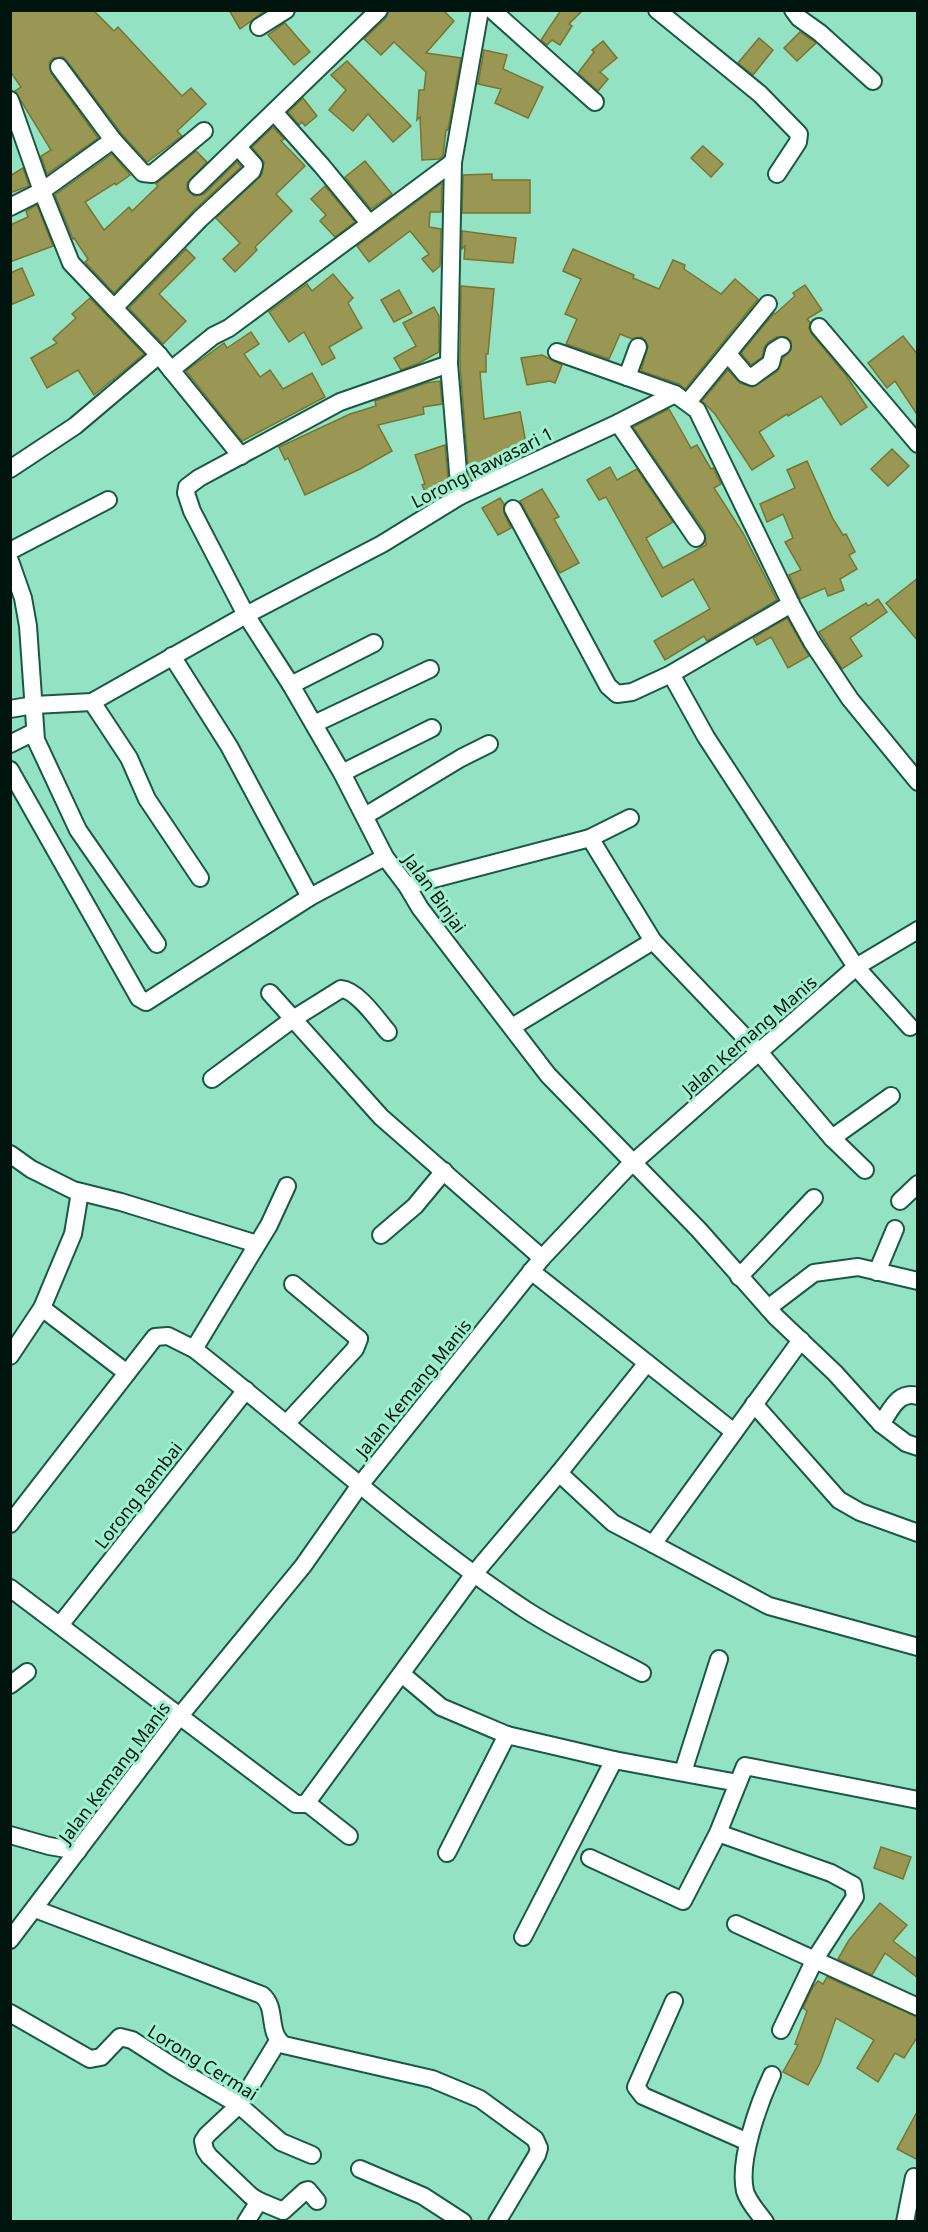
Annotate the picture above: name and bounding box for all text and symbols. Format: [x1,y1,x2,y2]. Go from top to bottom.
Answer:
street label: Lorong Rawasari 1 [407,421,557,513]
street label: Jalan Binjai [397,847,472,937]
street label: Jalan Kemang Manis [675,970,822,1102]
street label: Jalan Kemang Manis [348,1314,476,1464]
street label: Lorong Rambai [89,1437,187,1553]
street label: Jalan Kemang Manis [52,1696,175,1849]
street label: Lorong Cermai [143,2019,263,2105]

